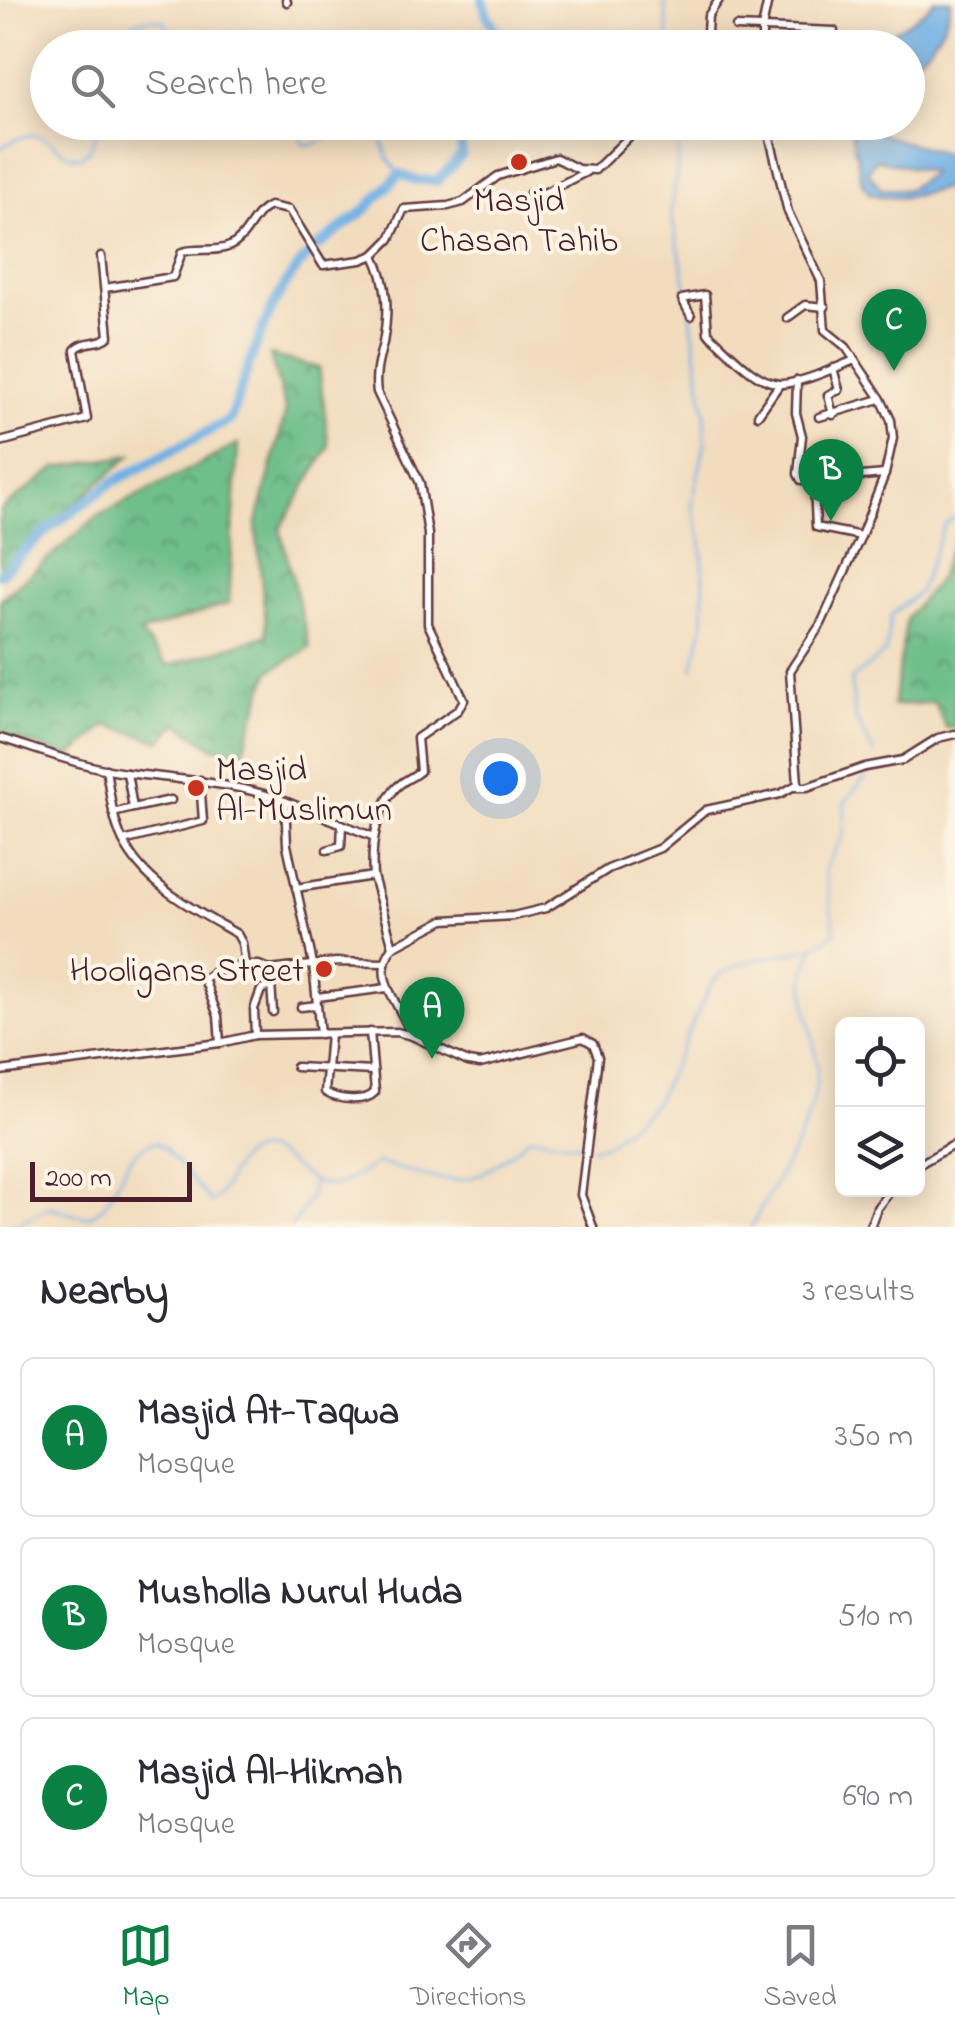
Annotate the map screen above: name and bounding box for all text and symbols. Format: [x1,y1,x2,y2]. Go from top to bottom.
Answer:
search box [30,30,925,140]
text: Search here [145,57,327,113]
icon: search [65,58,120,113]
marker: Masjid Chasan Tahib [508,151,530,173]
place label: Masjid Chasan Tahib [420,177,618,268]
pin: C [862,288,926,371]
pin: B [798,438,864,521]
place label: Masjid Al-Muslimun [216,746,392,837]
your location [475,753,526,804]
marker: Masjid Al-Muslimun [185,777,207,799]
place label: Hooligans Street [69,947,304,998]
marker: Hooligans Street [313,958,335,980]
pin: A [400,976,464,1059]
map controls [835,1017,925,1197]
button: locate [835,1017,925,1107]
button: layers [835,1107,925,1197]
scale bar [30,1157,192,1202]
text: 200 m [45,1159,112,1200]
text: Nearby [40,1262,168,1323]
text: 3 results [803,1269,915,1316]
text: Masjid At-Taqwa [137,1386,399,1442]
text: A [65,1414,84,1461]
text: 350 m [835,1414,913,1461]
text: Mosque [137,1442,235,1489]
text: Musholla Nurul Huda [137,1566,463,1622]
text: B [64,1594,85,1641]
text: 510 m [838,1594,913,1641]
text: Mosque [137,1622,235,1669]
text: Masjid Al-Hikmah [137,1746,403,1802]
text: C [66,1774,83,1821]
text: 690 m [843,1774,913,1821]
text: Mosque [137,1802,235,1849]
tab: Map [118,1918,173,2019]
tab: Directions [410,1918,527,2019]
tab: Saved [764,1918,837,2019]

